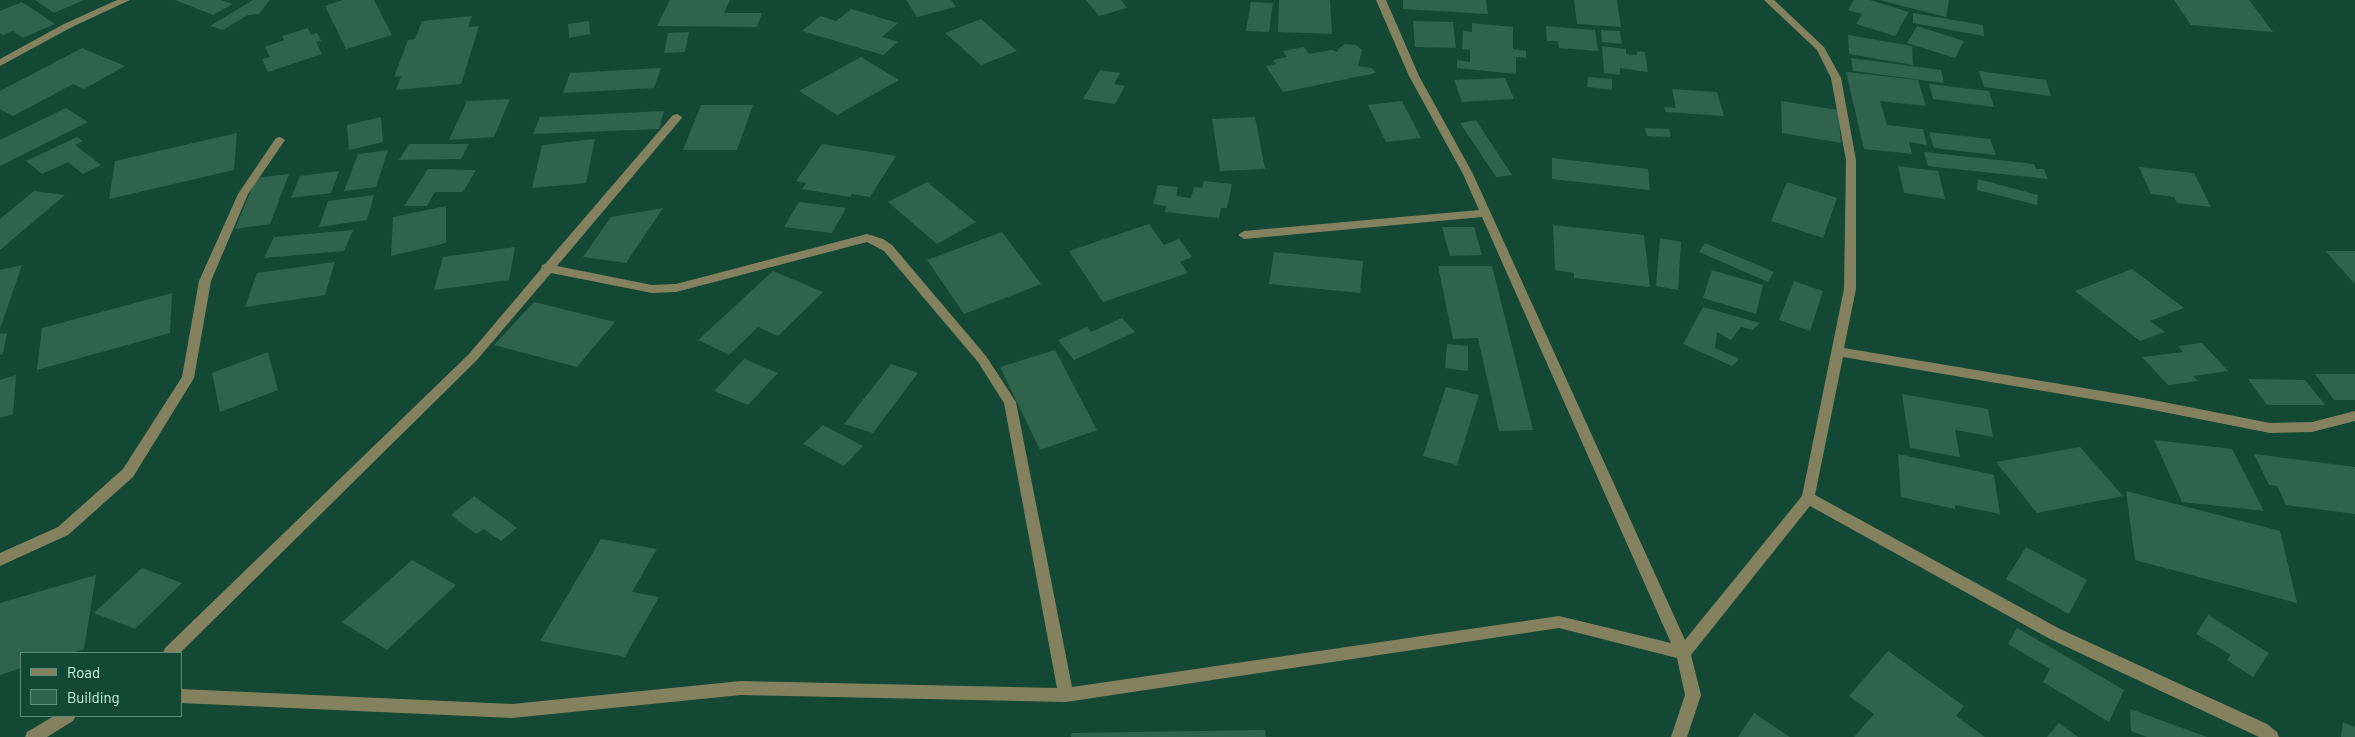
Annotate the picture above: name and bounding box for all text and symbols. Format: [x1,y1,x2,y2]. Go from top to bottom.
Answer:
legend [20,652,182,717]
text: Road [67,663,100,681]
text: Building [67,688,120,706]

